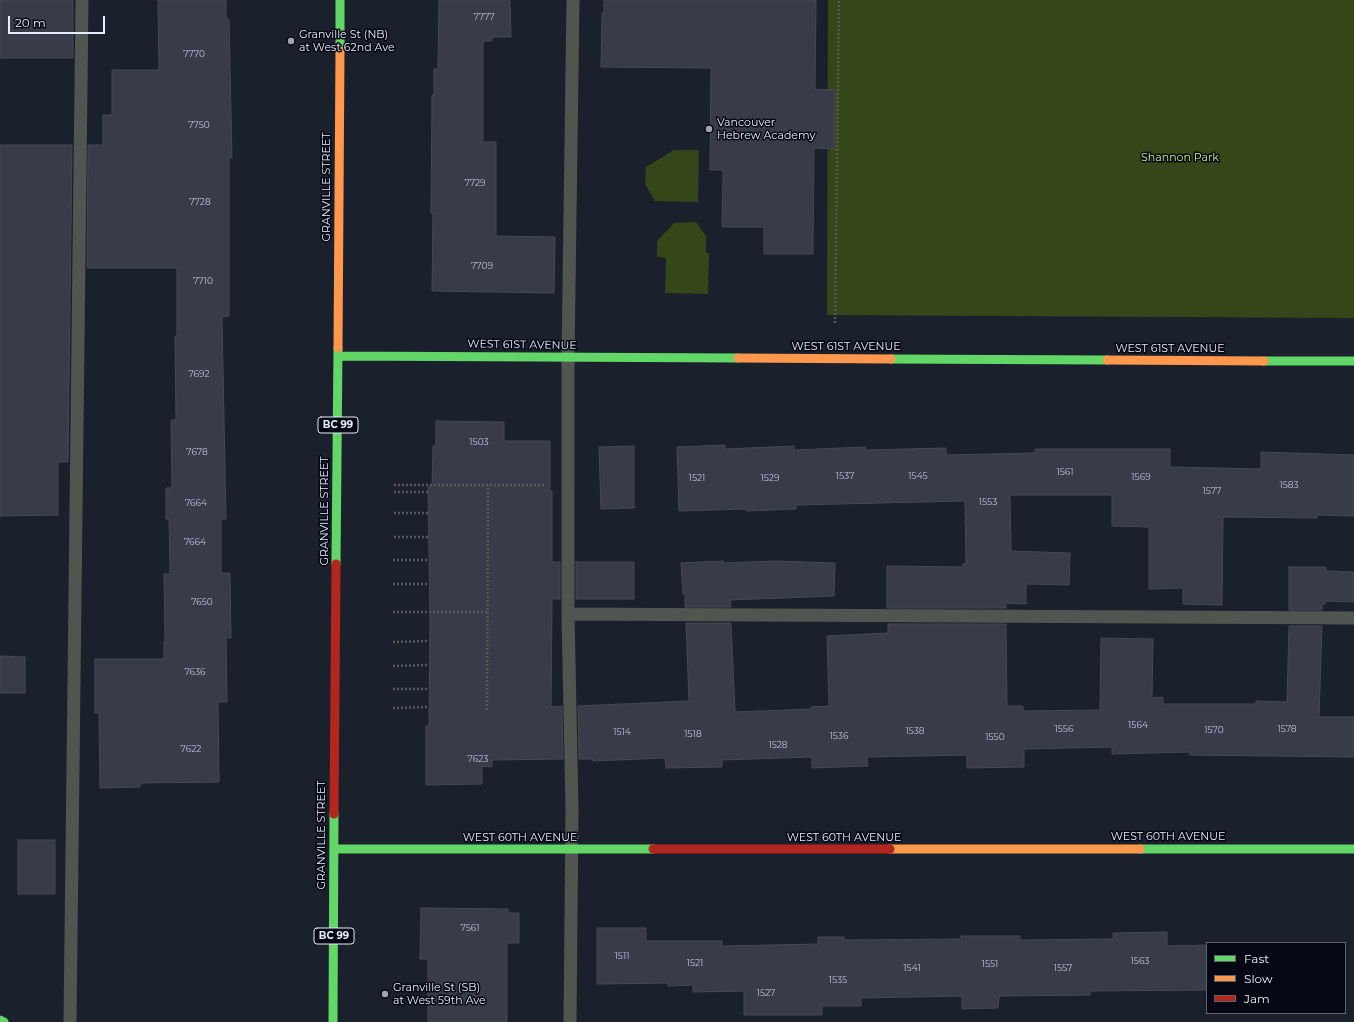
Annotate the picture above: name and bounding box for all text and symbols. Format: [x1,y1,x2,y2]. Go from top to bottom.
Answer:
scale bar [10,8,107,34]
house number: 7777 [473,12,495,22]
text: 20 m [15,15,46,30]
place label: Granville St (NB) at West 62nd Ave [299,28,395,54]
marker: Granville St (NB) at West 62nd Ave [286,36,296,46]
house number: 7770 [183,49,205,59]
place label: Vancouver Hebrew Academy [717,116,815,142]
house number: 7750 [188,120,210,130]
marker: Vancouver Hebrew Academy [704,124,714,134]
street label: GRANVILLE STREET [320,132,334,242]
park label: Shannon Park [1141,151,1219,165]
house number: 7729 [464,178,486,188]
house number: 7728 [189,197,211,207]
house number: 7709 [471,261,493,271]
house number: 7710 [193,276,213,286]
street label: WEST 61ST AVENUE [467,337,577,353]
street label: WEST 61ST AVENUE [791,340,901,354]
street label: WEST 61ST AVENUE [1115,342,1225,356]
house number: 7692 [188,369,210,379]
road number: BC 99 [318,417,358,433]
house number: 1503 [469,437,489,447]
house number: 7678 [186,447,208,457]
street label: GRANVILLE STREET [318,456,332,566]
house number: 1561 [1056,467,1074,477]
house number: 1537 [836,471,854,481]
house number: 1545 [908,471,928,481]
house number: 1569 [1131,472,1151,482]
house number: 1521 [689,473,705,483]
house number: 1529 [761,473,779,483]
house number: 1583 [1279,480,1299,490]
house number: 1577 [1203,486,1221,496]
house number: 1553 [979,497,997,507]
house number: 7664 [185,498,207,508]
house number: 7664 [184,537,206,547]
house number: 7650 [191,597,213,607]
house number: 7636 [184,667,206,677]
house number: 1564 [1128,720,1148,730]
house number: 1556 [1055,724,1073,734]
house number: 1578 [1277,724,1297,734]
house number: 1570 [1204,725,1224,735]
house number: 1538 [905,726,925,736]
house number: 1514 [613,727,631,737]
house number: 1518 [684,729,702,739]
house number: 1536 [830,731,848,741]
house number: 1550 [985,732,1005,742]
house number: 1528 [768,740,788,750]
house number: 7622 [181,744,201,754]
house number: 7623 [468,754,488,764]
street label: GRANVILLE STREET [315,780,329,890]
street label: WEST 60TH AVENUE [1111,830,1225,844]
street label: WEST 60TH AVENUE [463,831,577,845]
street label: WEST 60TH AVENUE [787,831,901,845]
house number: 7561 [461,923,479,933]
road number: BC 99 [314,928,354,944]
legend [1206,942,1346,1014]
house number: 1511 [615,951,629,961]
text: Fast [1244,951,1269,966]
house number: 1563 [1131,956,1149,966]
house number: 1521 [687,958,703,968]
house number: 1551 [982,959,998,969]
house number: 1541 [903,963,921,973]
house number: 1557 [1054,963,1072,973]
text: Slow [1244,971,1273,986]
house number: 1535 [829,975,847,985]
place label: Granville St (SB) at West 59th Ave [393,981,486,1007]
house number: 1527 [757,988,775,998]
marker: Granville St (SB) at West 59th Ave [380,989,390,999]
text: Jam [1244,991,1270,1006]

